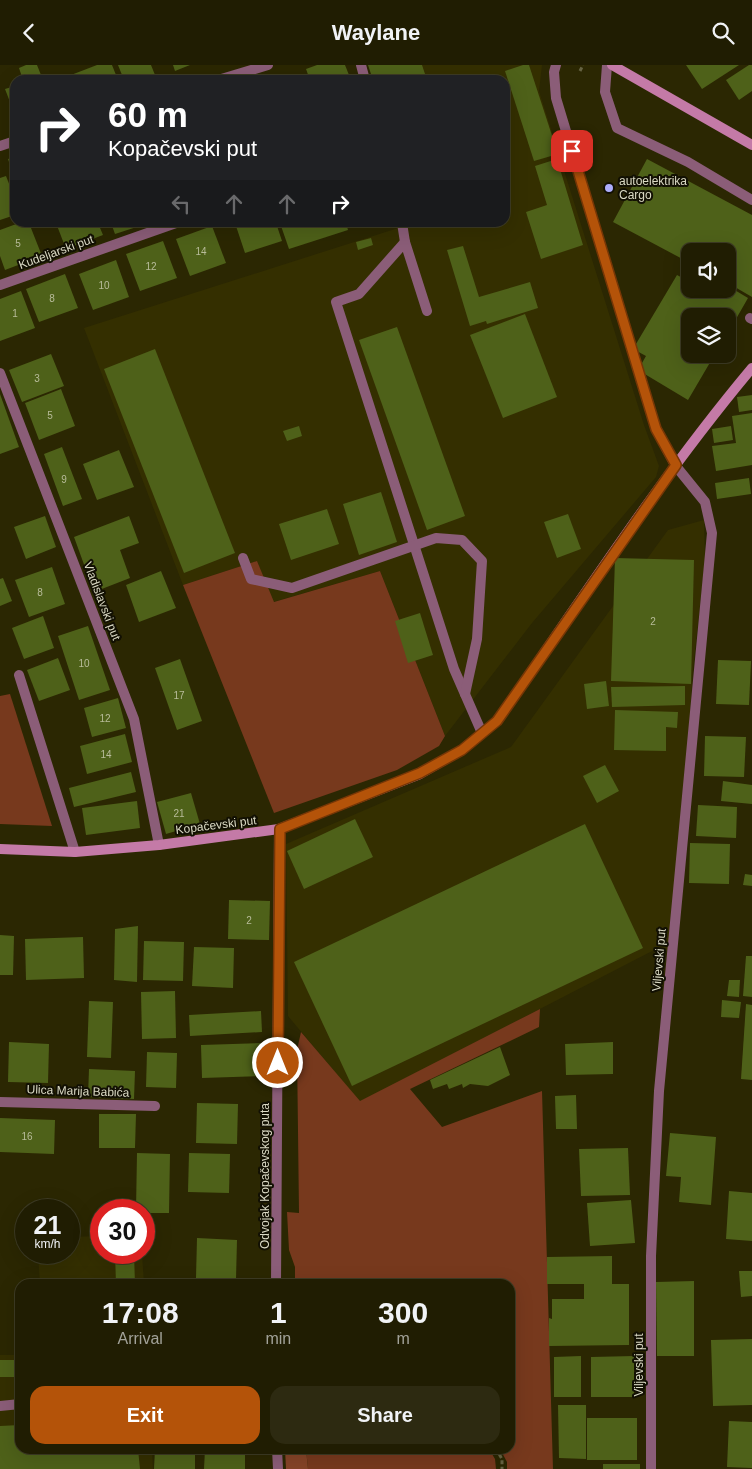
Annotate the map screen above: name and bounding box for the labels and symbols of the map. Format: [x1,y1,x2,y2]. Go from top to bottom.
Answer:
pin [551,130,593,172]
place label: autoelektrika Cargo [619,174,687,202]
marker: autoelektrika Cargo [603,182,615,194]
street label: Kudeljarski put [17,232,96,272]
house number: 5 [15,238,21,249]
house number: 14 [195,246,207,257]
house number: 12 [145,261,157,272]
house number: 10 [98,280,110,291]
house number: 8 [49,293,55,304]
house number: 1 [12,308,18,319]
house number: 3 [34,373,40,384]
house number: 5 [47,410,53,421]
house number: 9 [61,474,67,485]
street label: Vladislavski put [81,560,124,643]
house number: 8 [37,587,43,598]
house number: 2 [650,616,656,627]
house number: 10 [78,658,90,669]
house number: 17 [173,690,185,701]
house number: 12 [99,713,111,724]
house number: 14 [100,749,112,760]
house number: 21 [173,808,185,819]
street label: Kopačevski put [175,813,258,837]
house number: 2 [246,915,252,926]
street label: Viljevski put [649,927,669,992]
position arrow [251,1036,303,1088]
street label: Ulica Marija Babića [26,1082,130,1100]
street label: Odvojak Kopačevskog puta [258,1103,272,1249]
house number: 16 [21,1131,33,1142]
speed limit sign: 30 [90,1199,155,1264]
street label: Viljevski put [632,1333,646,1397]

